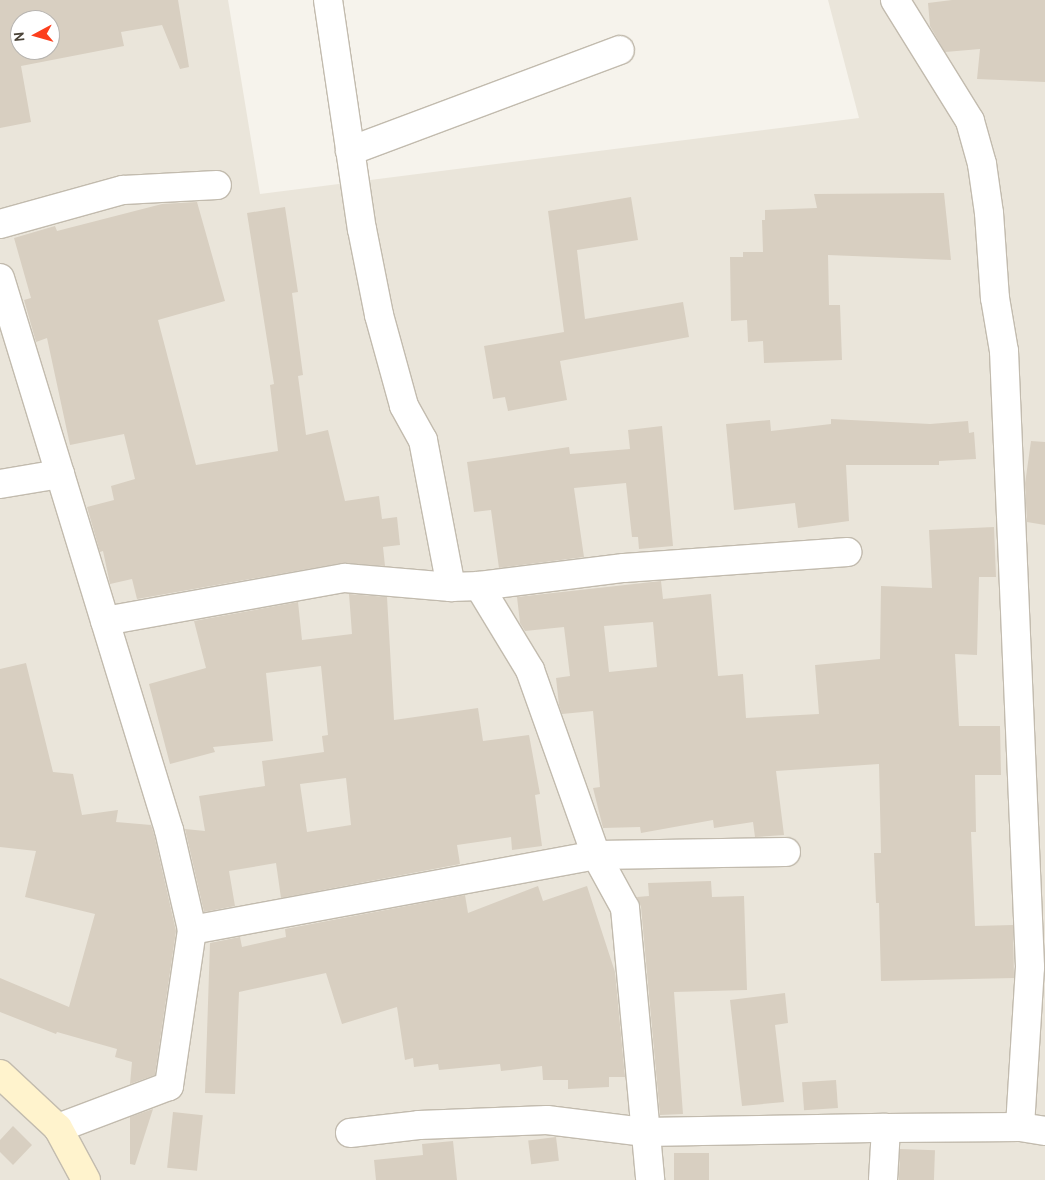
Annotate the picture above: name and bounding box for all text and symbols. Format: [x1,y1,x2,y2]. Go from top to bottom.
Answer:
north arrow [10,10,60,60]
text: N [12,31,30,42]

